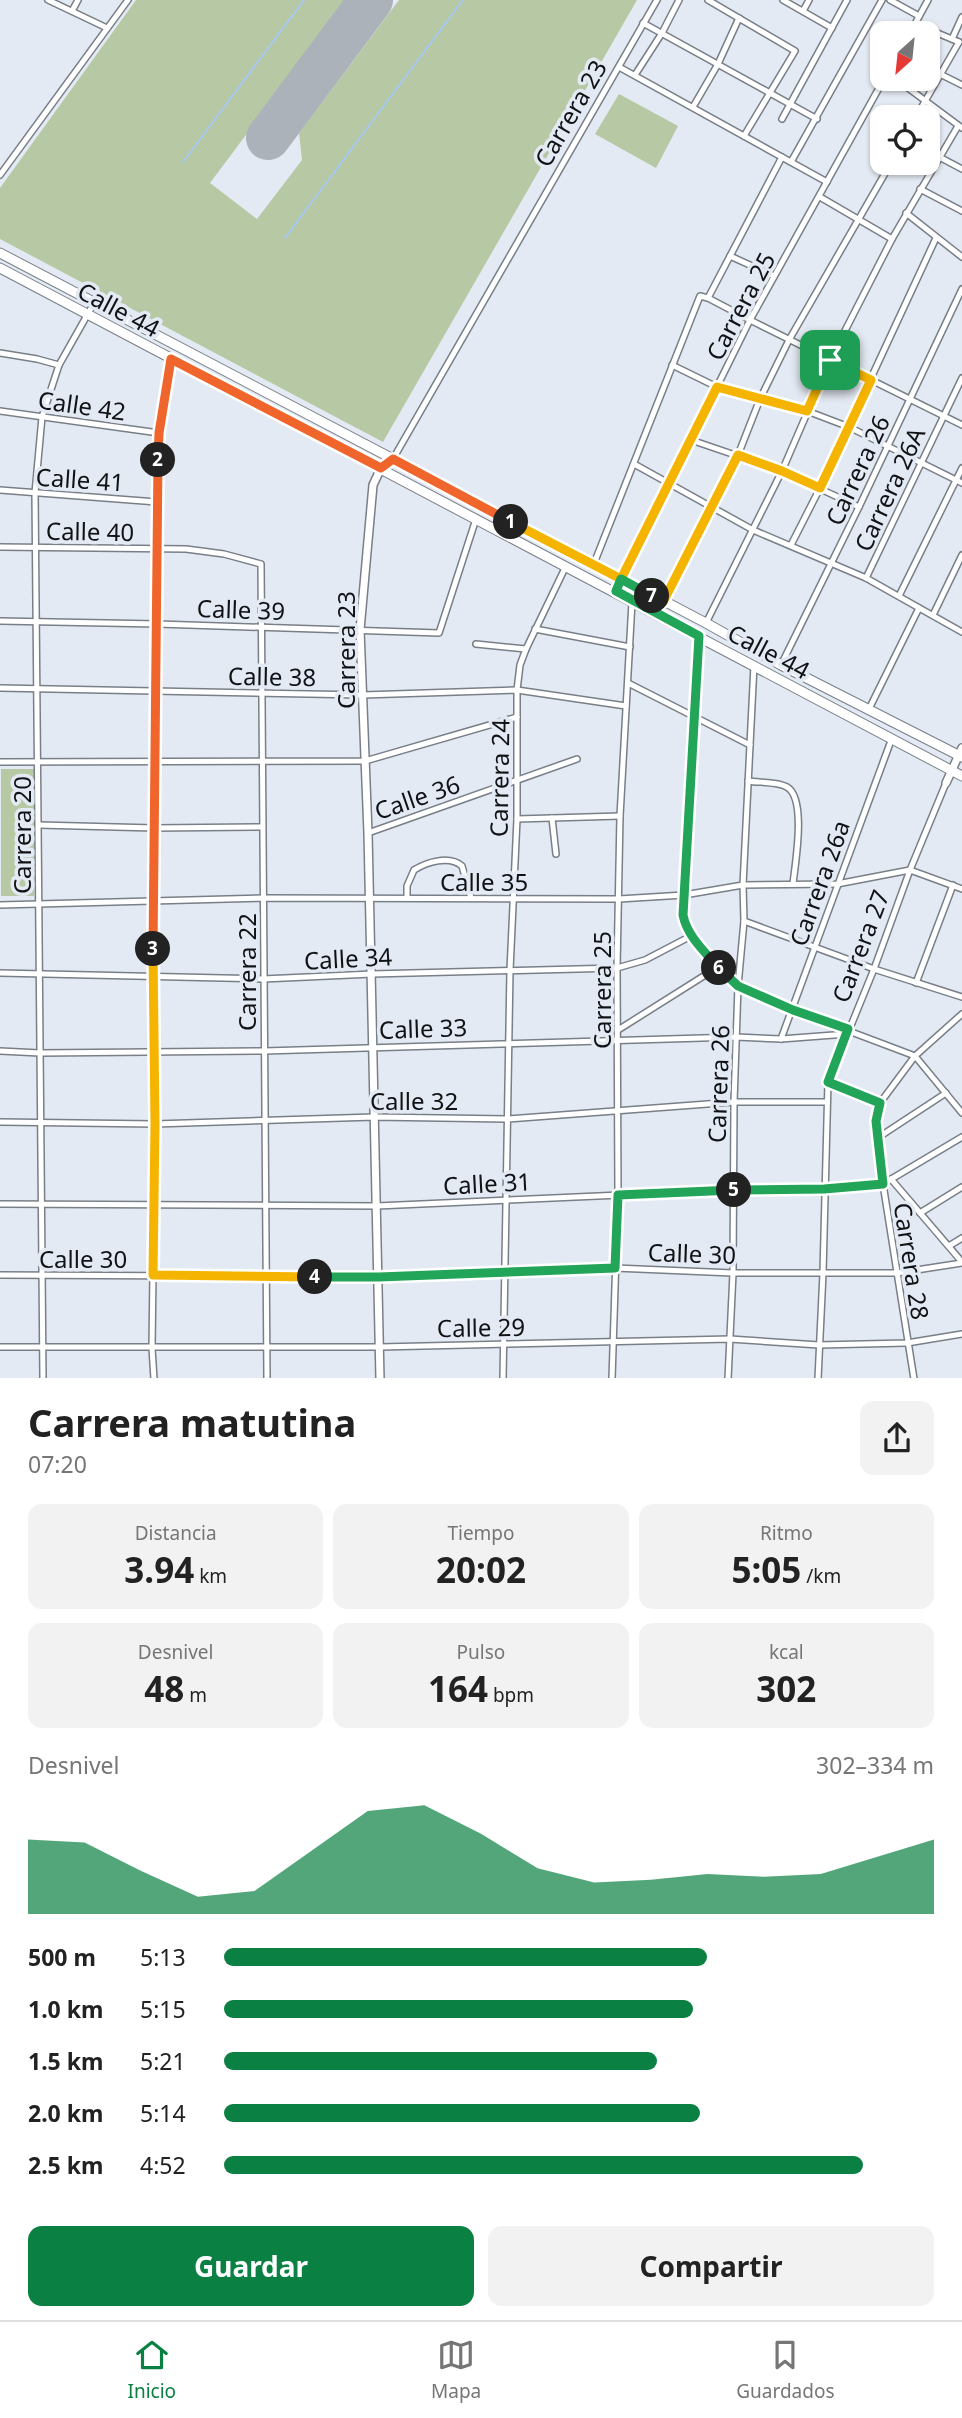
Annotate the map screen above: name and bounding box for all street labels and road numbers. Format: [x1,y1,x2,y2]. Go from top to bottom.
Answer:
street label: Carrera 23 [526,54,614,172]
street label: Carrera 25 [698,246,782,366]
street label: Calle 44 [72,274,166,344]
street label: Calle 42 [36,383,128,427]
street label: Carrera 26 [817,410,897,530]
street label: Carrera 26A [846,421,932,556]
street label: Calle 41 [35,459,125,499]
street label: Calle 40 [46,514,134,548]
street label: Calle 39 [196,591,286,627]
street label: Carrera 23 [329,591,362,709]
street label: Calle 44 [722,616,816,686]
street label: Calle 38 [228,659,316,693]
street label: Carrera 24 [481,718,517,837]
street label: Calle 36 [370,767,464,827]
street label: Carrera 20 [5,776,38,894]
street label: Carrera 26a [781,816,857,950]
street label: Calle 35 [440,865,528,898]
street label: Carrera 27 [823,885,897,1007]
street label: Carrera 22 [230,913,263,1031]
street label: Carrera 25 [585,931,618,1049]
street label: Calle 34 [303,939,393,977]
street label: Calle 33 [378,1010,468,1046]
street label: Carrera 26 [699,1024,737,1144]
street label: Calle 32 [370,1084,458,1117]
street label: Calle 31 [442,1164,532,1202]
street label: Carrera 28 [886,1200,938,1322]
street label: Calle 30 [647,1235,737,1271]
street label: Calle 30 [39,1242,127,1275]
street label: Calle 29 [437,1310,525,1344]

